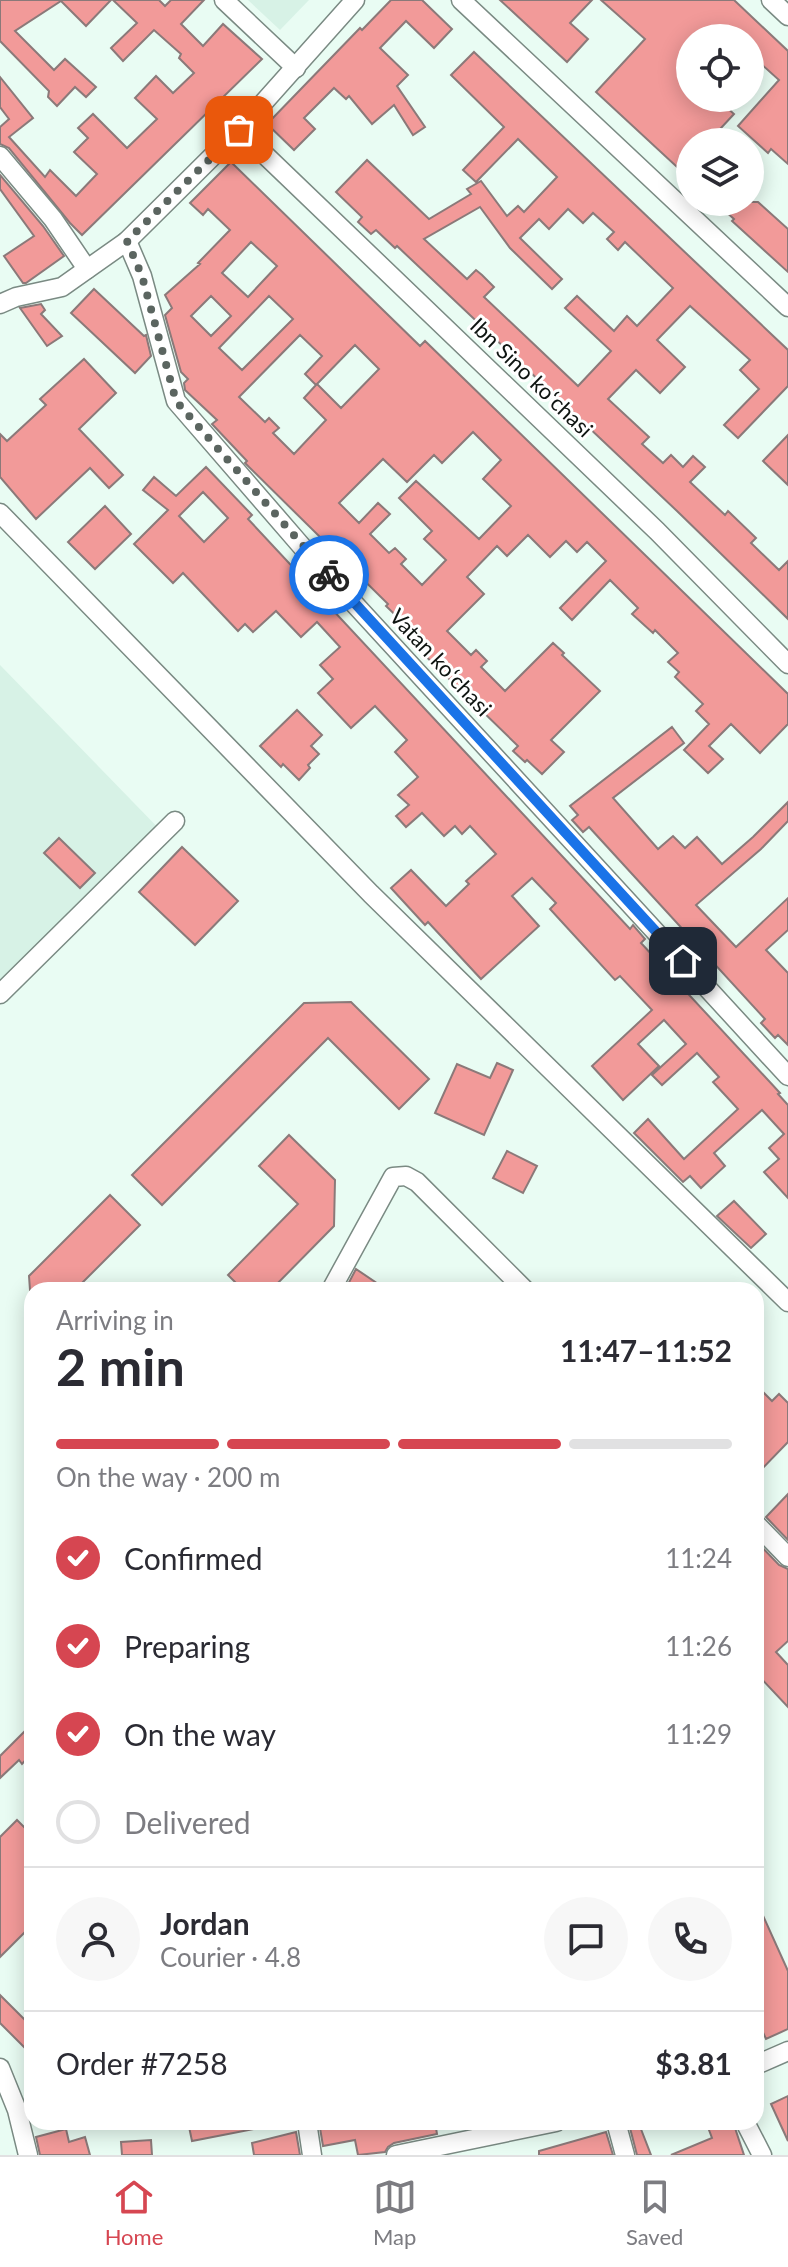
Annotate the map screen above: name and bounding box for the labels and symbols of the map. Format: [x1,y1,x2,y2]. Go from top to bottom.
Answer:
pin [205,96,273,164]
street label: Ibn Sino koʻchasi [465,312,599,442]
courier [289,535,369,615]
street label: Vatan koʻchasi [384,603,498,721]
pin [649,927,717,995]

